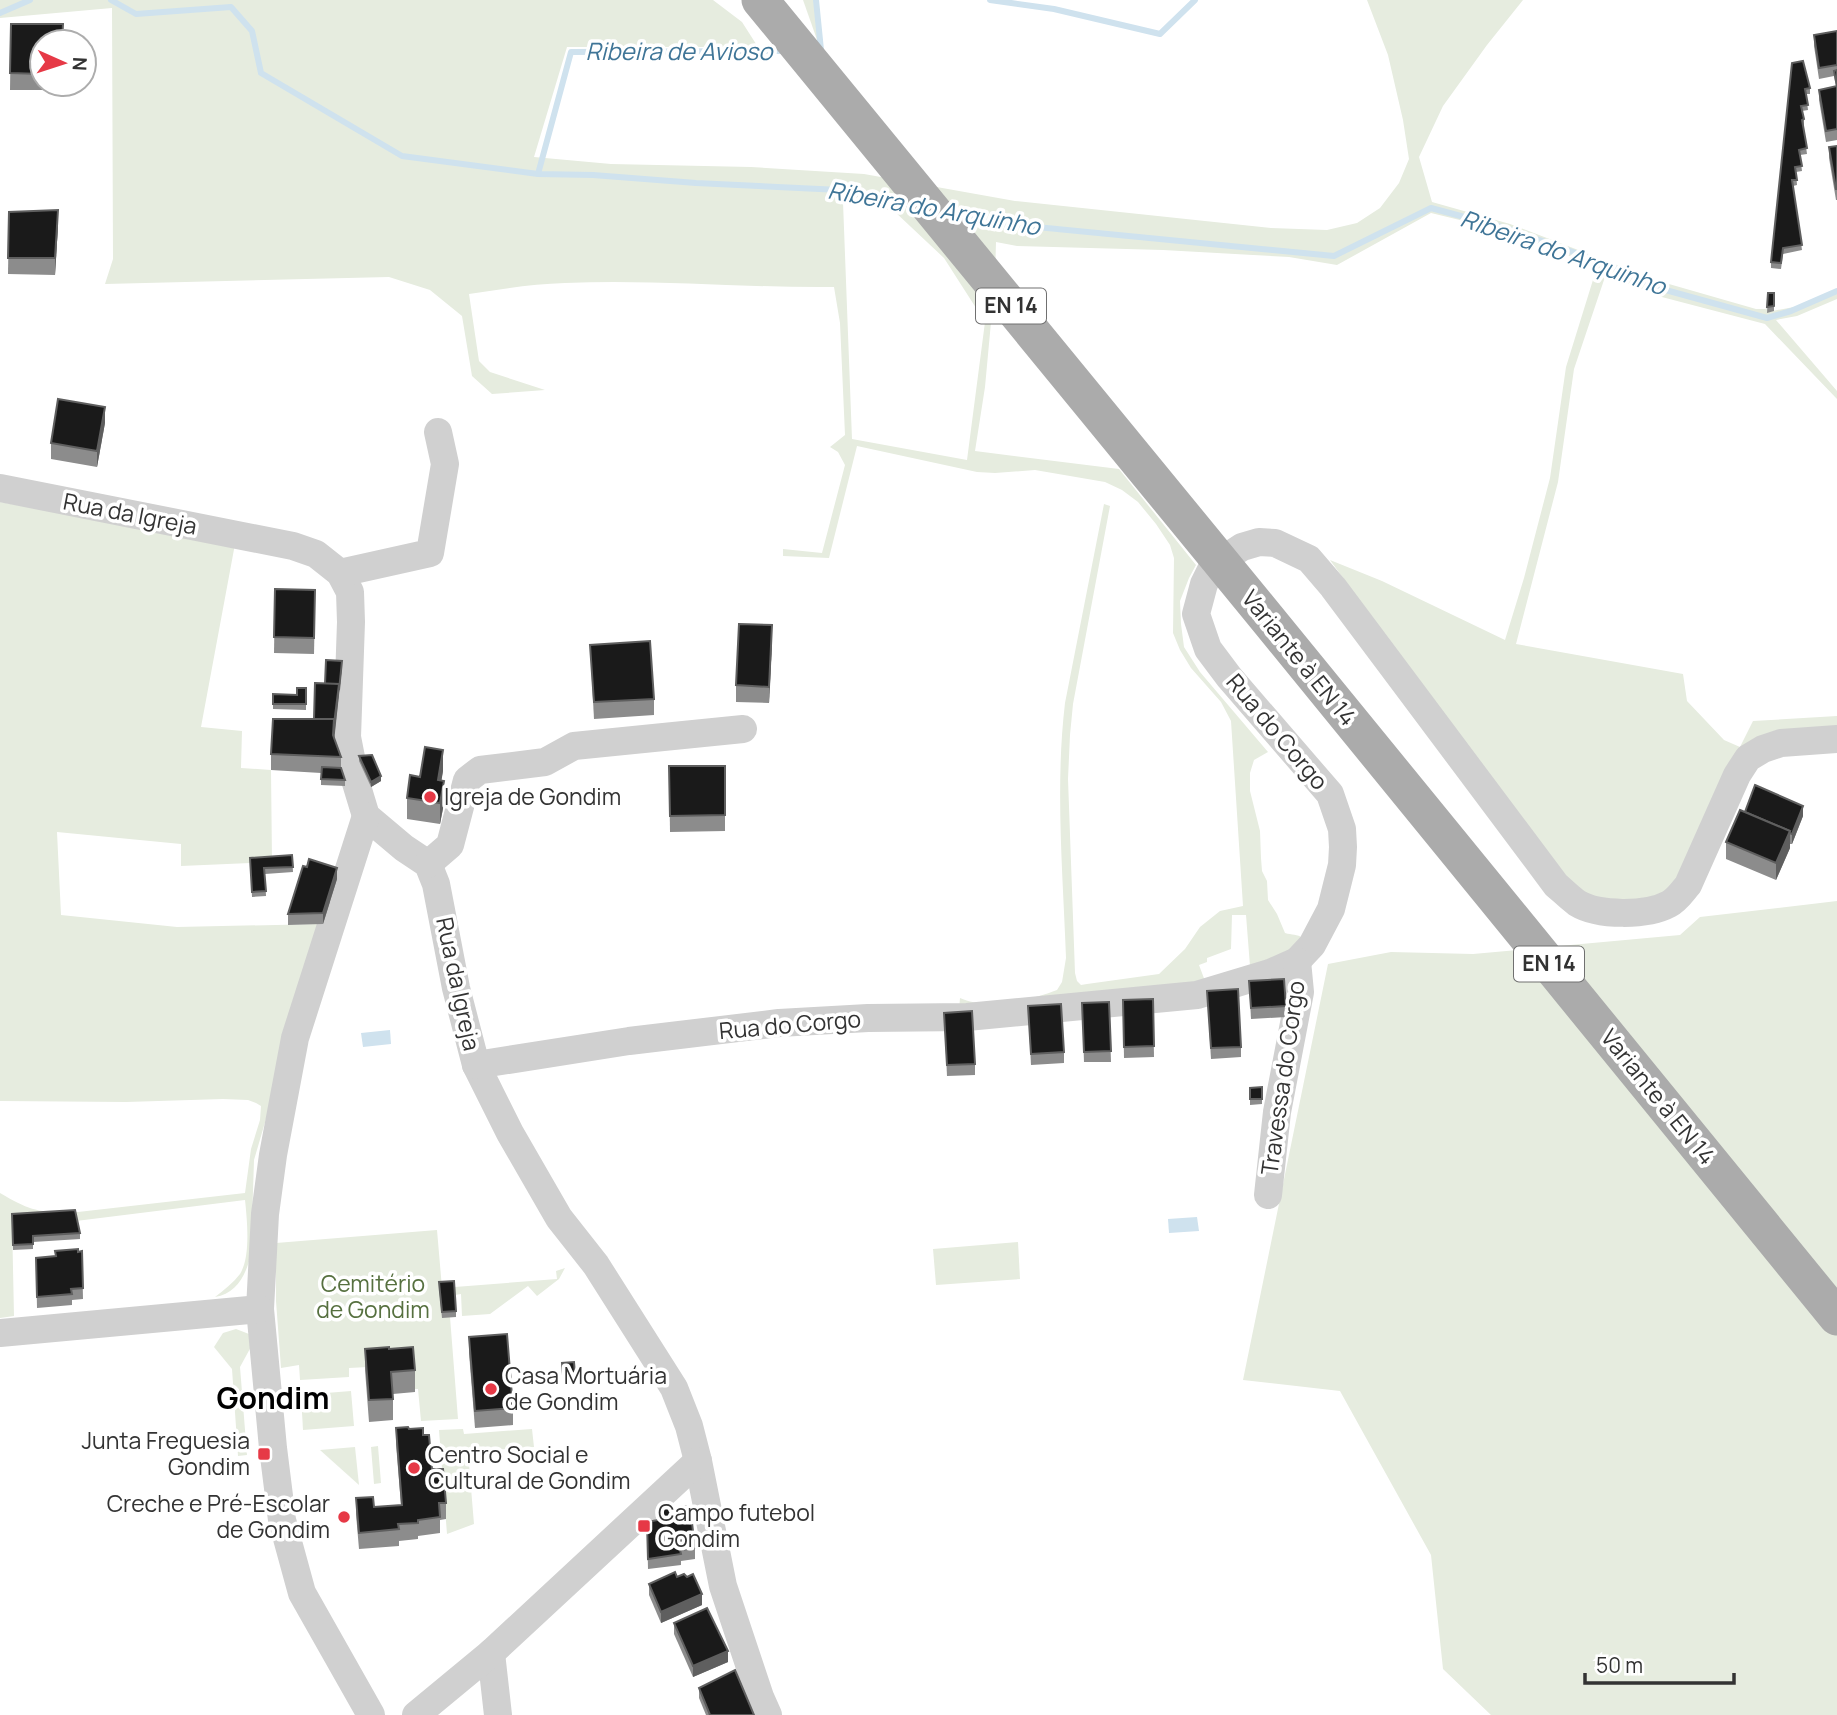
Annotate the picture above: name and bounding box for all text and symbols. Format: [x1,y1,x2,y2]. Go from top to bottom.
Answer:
north arrow [28,28,98,98]
water label: Ribeira de Avioso [586,34,774,67]
text: N [67,56,93,71]
water label: Ribeira do Arquinho [826,173,1045,243]
water label: Ribeira do Arquinho [1457,201,1672,303]
road number: EN 14 [976,288,1046,324]
street label: Rua da Igreja [61,484,200,542]
street label: Variante à EN 14 [1235,583,1364,732]
street label: Rua do Corgo [1220,666,1336,796]
place label: Igreja de Gondim [444,780,621,812]
marker: Igreja de Gondim [422,789,438,805]
street label: Rua da Igreja [429,914,489,1053]
road number: EN 14 [1514,946,1584,982]
street label: Travessa do Corgo [1253,979,1311,1177]
street label: Rua do Corgo [718,1002,862,1046]
street label: Variante à EN 14 [1594,1022,1723,1171]
park label: Cemitério de Gondim [316,1267,430,1325]
place label: Casa Mortuária de Gondim [505,1359,667,1417]
district label: Gondim [217,1377,329,1418]
marker: Casa Mortuária de Gondim [483,1381,499,1397]
place label: Junta Freguesia Gondim [81,1424,250,1482]
place label: Centro Social e Cultural de Gondim [428,1438,631,1496]
marker: Junta Freguesia Gondim [256,1446,272,1462]
marker: Centro Social e Cultural de Gondim [406,1460,422,1476]
place label: Creche e Pré-Escolar de Gondim [107,1487,330,1545]
place label: Campo futebol Gondim [658,1496,815,1554]
marker: Creche e Pré-Escolar de Gondim [336,1509,352,1525]
marker: Campo futebol Gondim [636,1518,652,1534]
scale bar [1585,1642,1734,1686]
text: 50 m [1596,1651,1643,1679]

